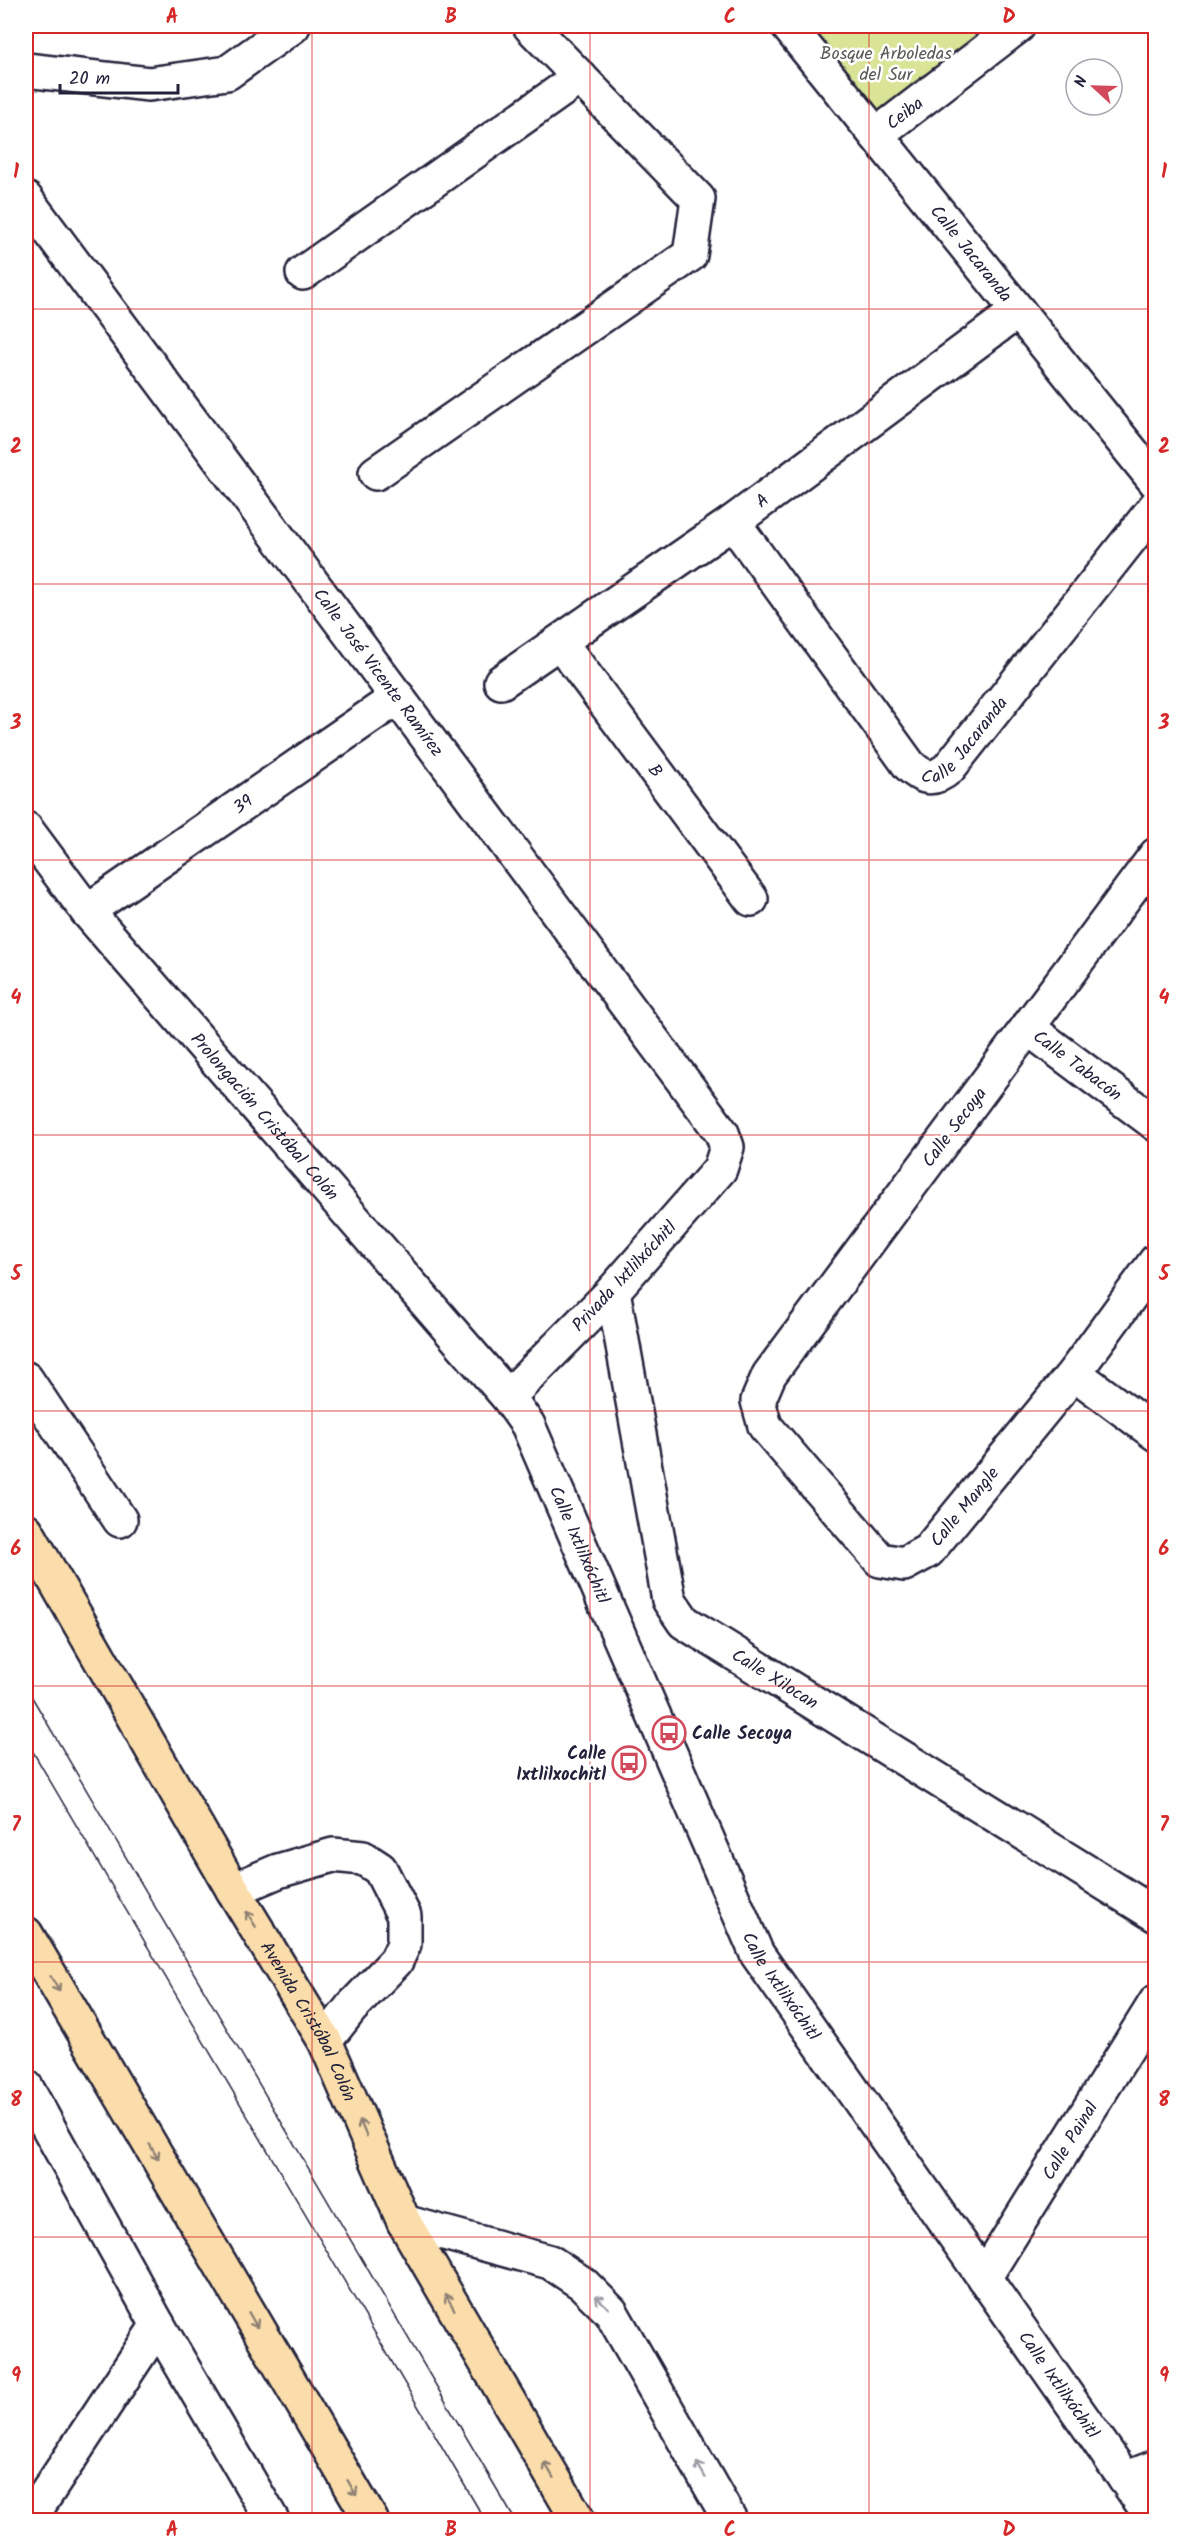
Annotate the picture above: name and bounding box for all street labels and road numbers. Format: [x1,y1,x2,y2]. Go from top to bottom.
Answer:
street label: Ceiba [880,90,931,138]
street label: Calle Jacaranda [922,199,1019,309]
street label: A [750,487,776,517]
street label: Calle José Vicente Ramírez [305,582,450,764]
street label: Calle Jacaranda [918,691,1016,793]
street label: B [639,758,669,785]
street label: 39 [227,788,260,822]
street label: Calle Tabacón [1026,1023,1127,1110]
street label: Prolongación Cristóbal Colón [183,1027,345,1208]
street label: Calle Secoya [915,1082,995,1174]
street label: Privada Ixtlilxóchitl [566,1214,685,1339]
street label: Calle Mangle [924,1461,1007,1554]
street label: Calle Ixtlilxóchitl [540,1482,617,1609]
street label: Calle Xilocan [725,1642,824,1718]
street label: Calle Ixtlilxóchitl [733,1928,827,2048]
street label: Avenida Cristóbal Colón [252,1936,363,2107]
street label: Calle Painal [1035,2096,1107,2187]
street label: Calle Ixtlilxóchitl [1010,2326,1106,2446]

